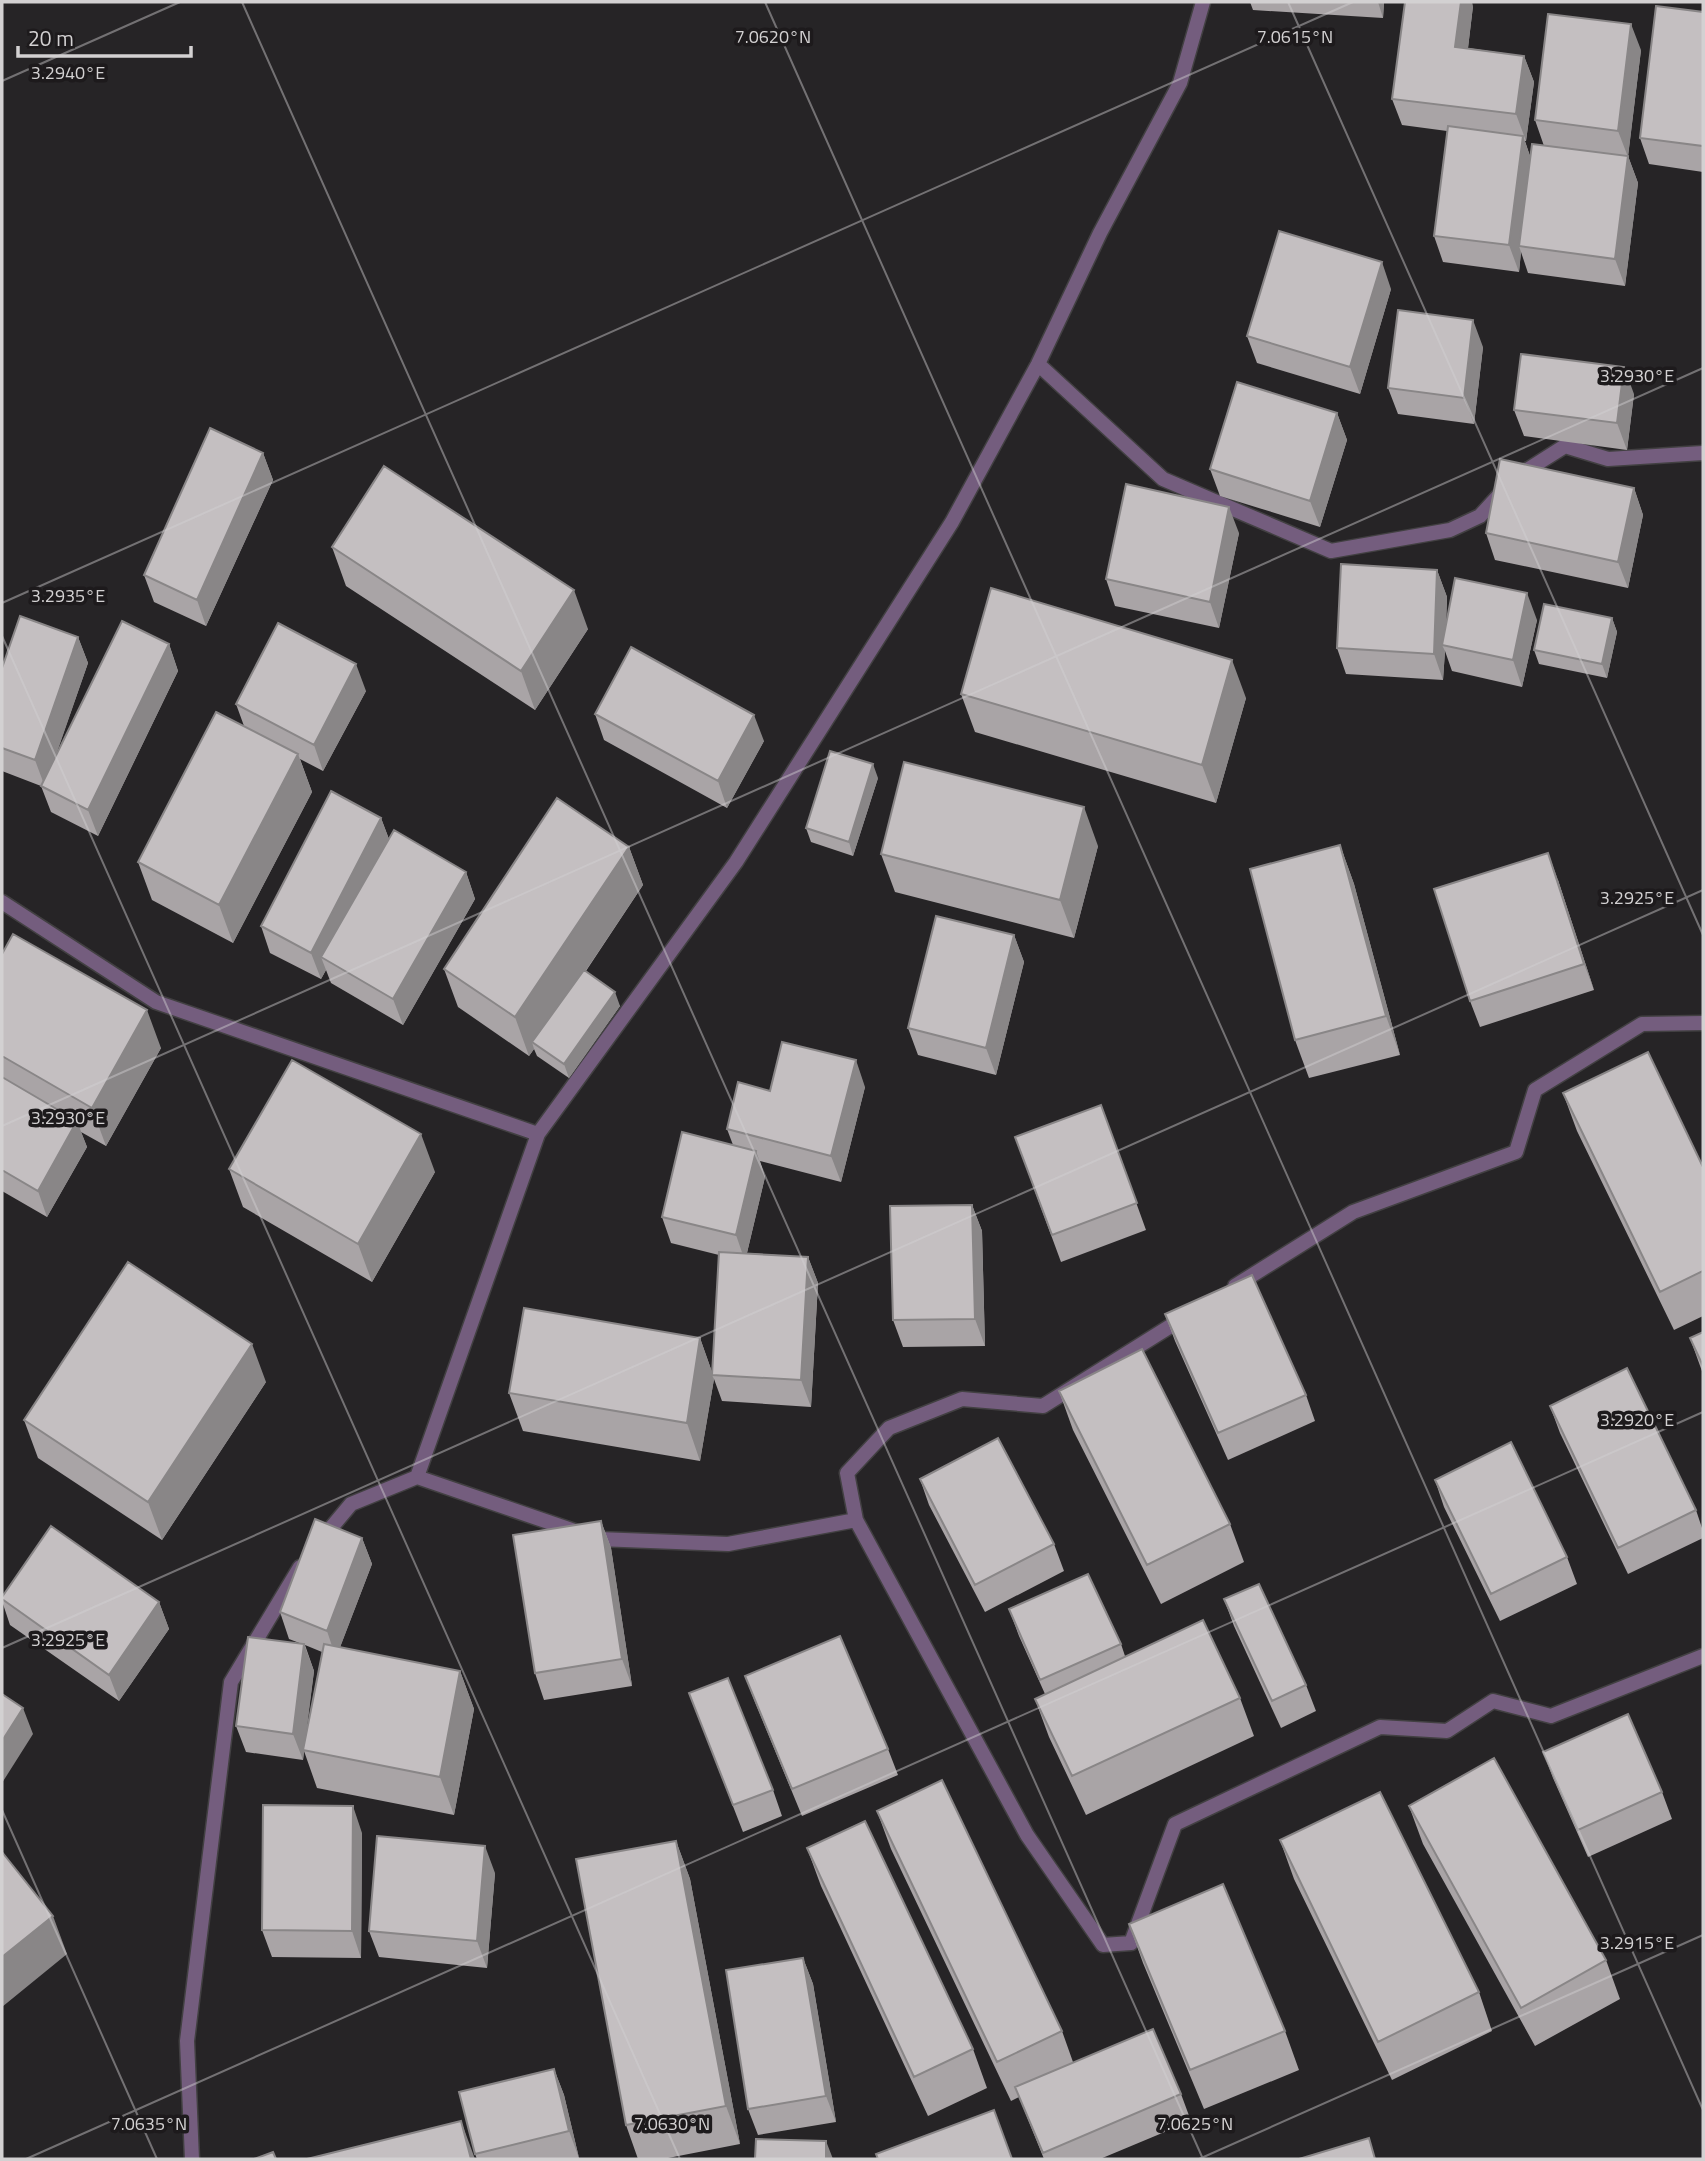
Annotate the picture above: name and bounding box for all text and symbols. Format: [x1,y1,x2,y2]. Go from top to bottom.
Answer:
scale bar [18,14,191,58]
text: 20 m [28,22,74,54]
text: 7.0620°N [735,23,811,50]
text: 7.0615°N [1257,23,1333,50]
text: 3.2940°E [31,59,105,86]
text: 3.2930°E [1600,362,1674,389]
text: 3.2935°E [31,582,105,609]
text: 3.2925°E [1600,884,1674,911]
text: 3.2930°E [31,1104,105,1131]
text: 3.2920°E [1600,1406,1674,1433]
text: 3.2925°E [31,1626,105,1653]
text: 3.2915°E [1600,1929,1674,1956]
text: 7.0635°N [111,2110,187,2137]
text: 7.0630°N [634,2110,710,2137]
text: 7.0625°N [1157,2110,1233,2137]

